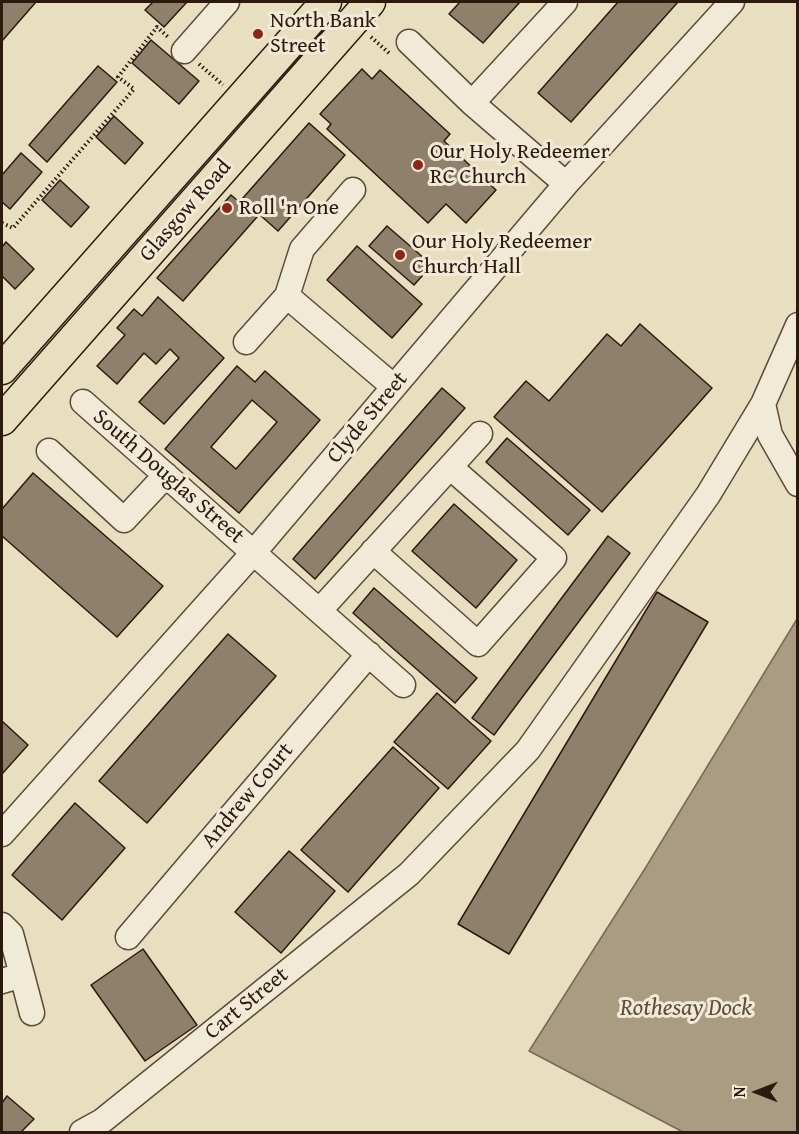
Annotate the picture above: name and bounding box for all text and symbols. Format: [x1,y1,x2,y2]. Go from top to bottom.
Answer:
place label: North Bank Street [270,8,376,60]
marker: North Bank Street [251,27,265,41]
place label: Our Holy Redeemer RC Church [430,139,610,190]
street label: Glasgow Road [135,155,237,267]
marker: Our Holy Redeemer RC Church [411,158,425,172]
place label: Roll 'n One [239,195,339,221]
marker: Roll 'n One [220,201,234,215]
place label: Our Holy Redeemer Church Hall [412,229,592,280]
marker: Our Holy Redeemer Church Hall [393,248,407,262]
street label: Clyde Street [322,367,414,469]
street label: South Douglas Street [87,404,249,550]
street label: Andrew Court [196,738,300,854]
street label: Cart Street [200,962,294,1046]
water label: Rothesay Dock [620,995,752,1023]
north arrow [727,1062,787,1122]
text: N [727,1087,751,1097]

